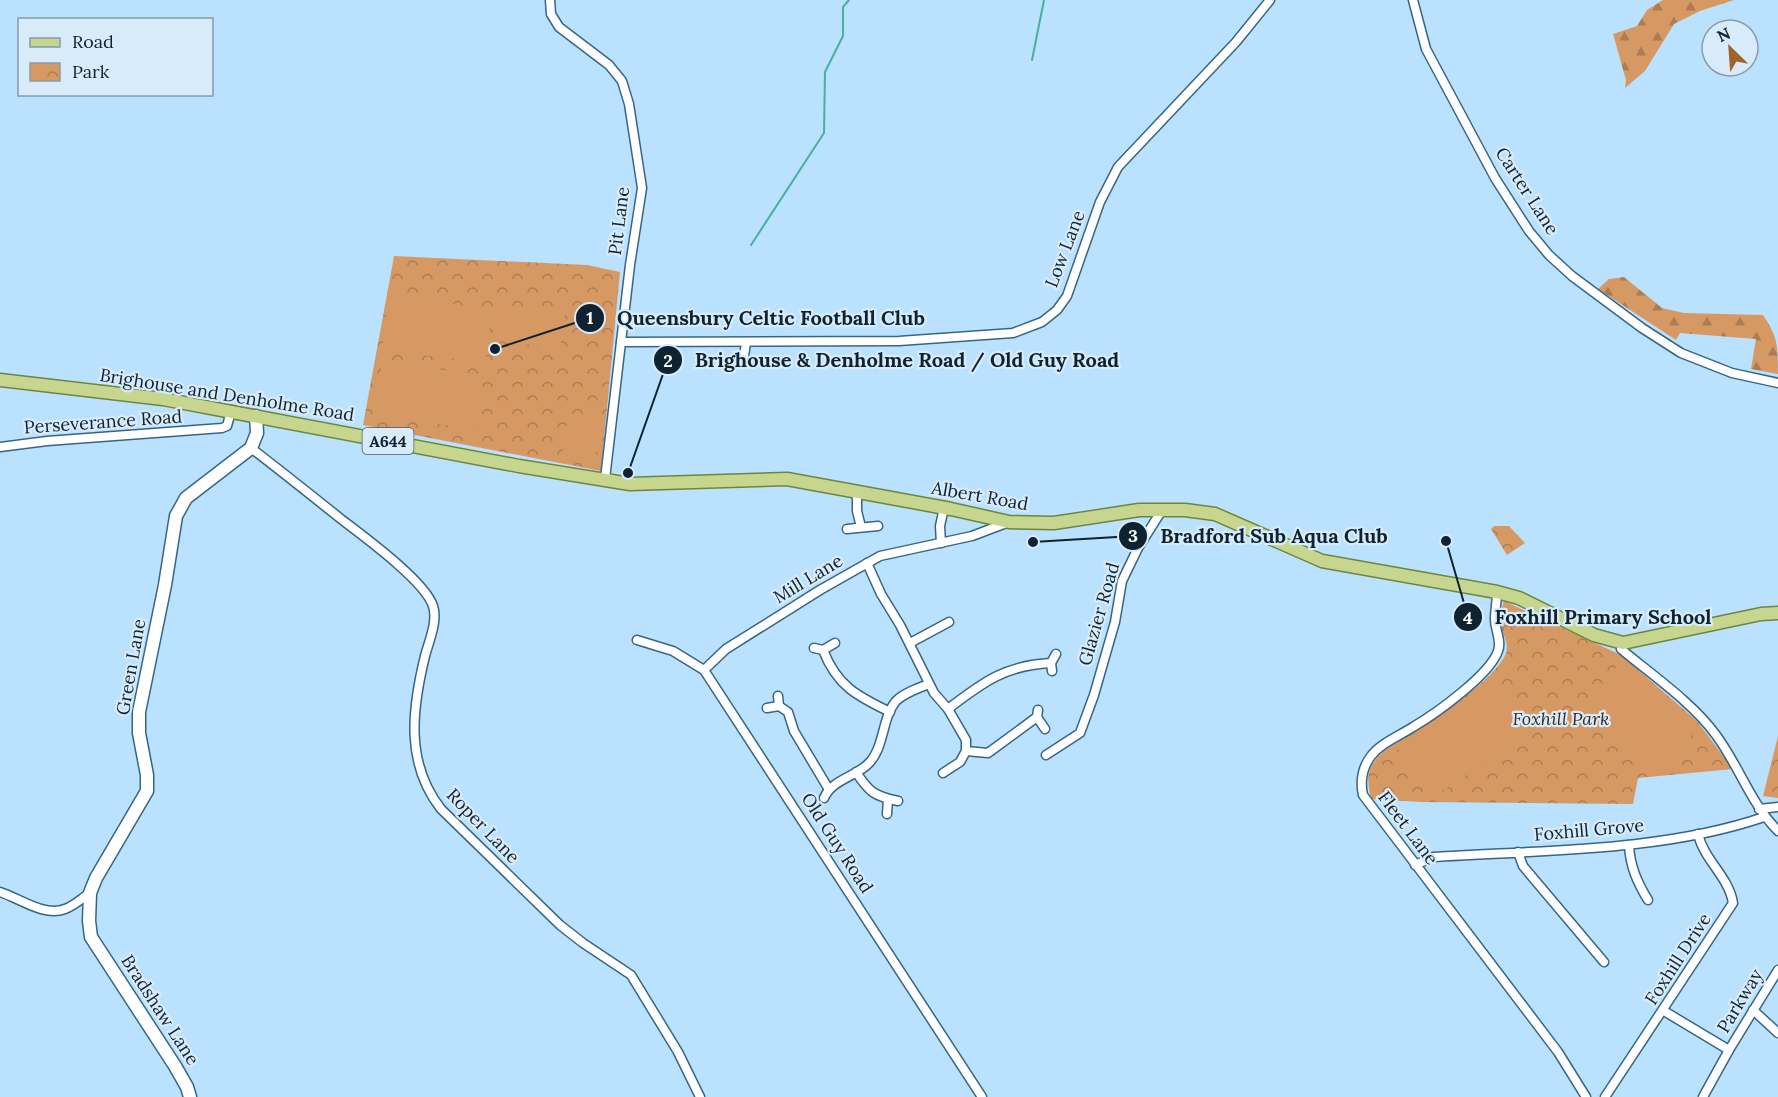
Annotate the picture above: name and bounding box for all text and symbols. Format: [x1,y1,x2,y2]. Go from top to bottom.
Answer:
legend [18,18,213,96]
north arrow [1700,18,1760,78]
text: N [1714,23,1733,46]
text: Road [72,30,114,53]
text: Park [72,60,110,83]
street label: Carter Lane [1491,143,1564,239]
street label: Pit Lane [603,185,634,256]
street label: Low Lane [1039,207,1090,291]
callout: Queensbury Celtic Football Club [575,299,937,337]
text: Queensbury Celtic Football Club [617,305,925,330]
text: 1 [586,306,594,329]
callout: Brighouse & Denholme Road / Old Guy Road [653,341,1132,379]
text: Brighouse & Denholme Road / Old Guy Road [695,347,1119,373]
text: 2 [663,349,673,372]
street label: Brighouse and Denholme Road [98,363,356,426]
street label: Perseverance Road [23,404,183,439]
road number: A644 [362,428,414,454]
street label: Albert Road [929,476,1030,515]
callout: Bradford Sub Aqua Club [1118,517,1399,555]
text: Bradford Sub Aqua Club [1160,523,1388,548]
text: 3 [1128,524,1138,547]
street label: Mill Lane [769,549,847,608]
street label: Glazier Road [1073,559,1124,668]
callout: Foxhill Primary School [1453,598,1724,636]
text: Foxhill Primary School [1495,604,1711,629]
text: 4 [1463,606,1473,629]
street label: Green Lane [111,617,150,717]
park label: Foxhill Park [1513,707,1609,730]
street label: Roper Lane [442,783,525,868]
street label: Fleet Lane [1373,786,1444,869]
street label: Old Guy Road [796,788,879,897]
street label: Foxhill Grove [1533,813,1645,846]
street label: Foxhill Drive [1639,908,1716,1009]
street label: Bradshaw Lane [116,950,205,1069]
street label: Parkway [1712,964,1768,1037]

